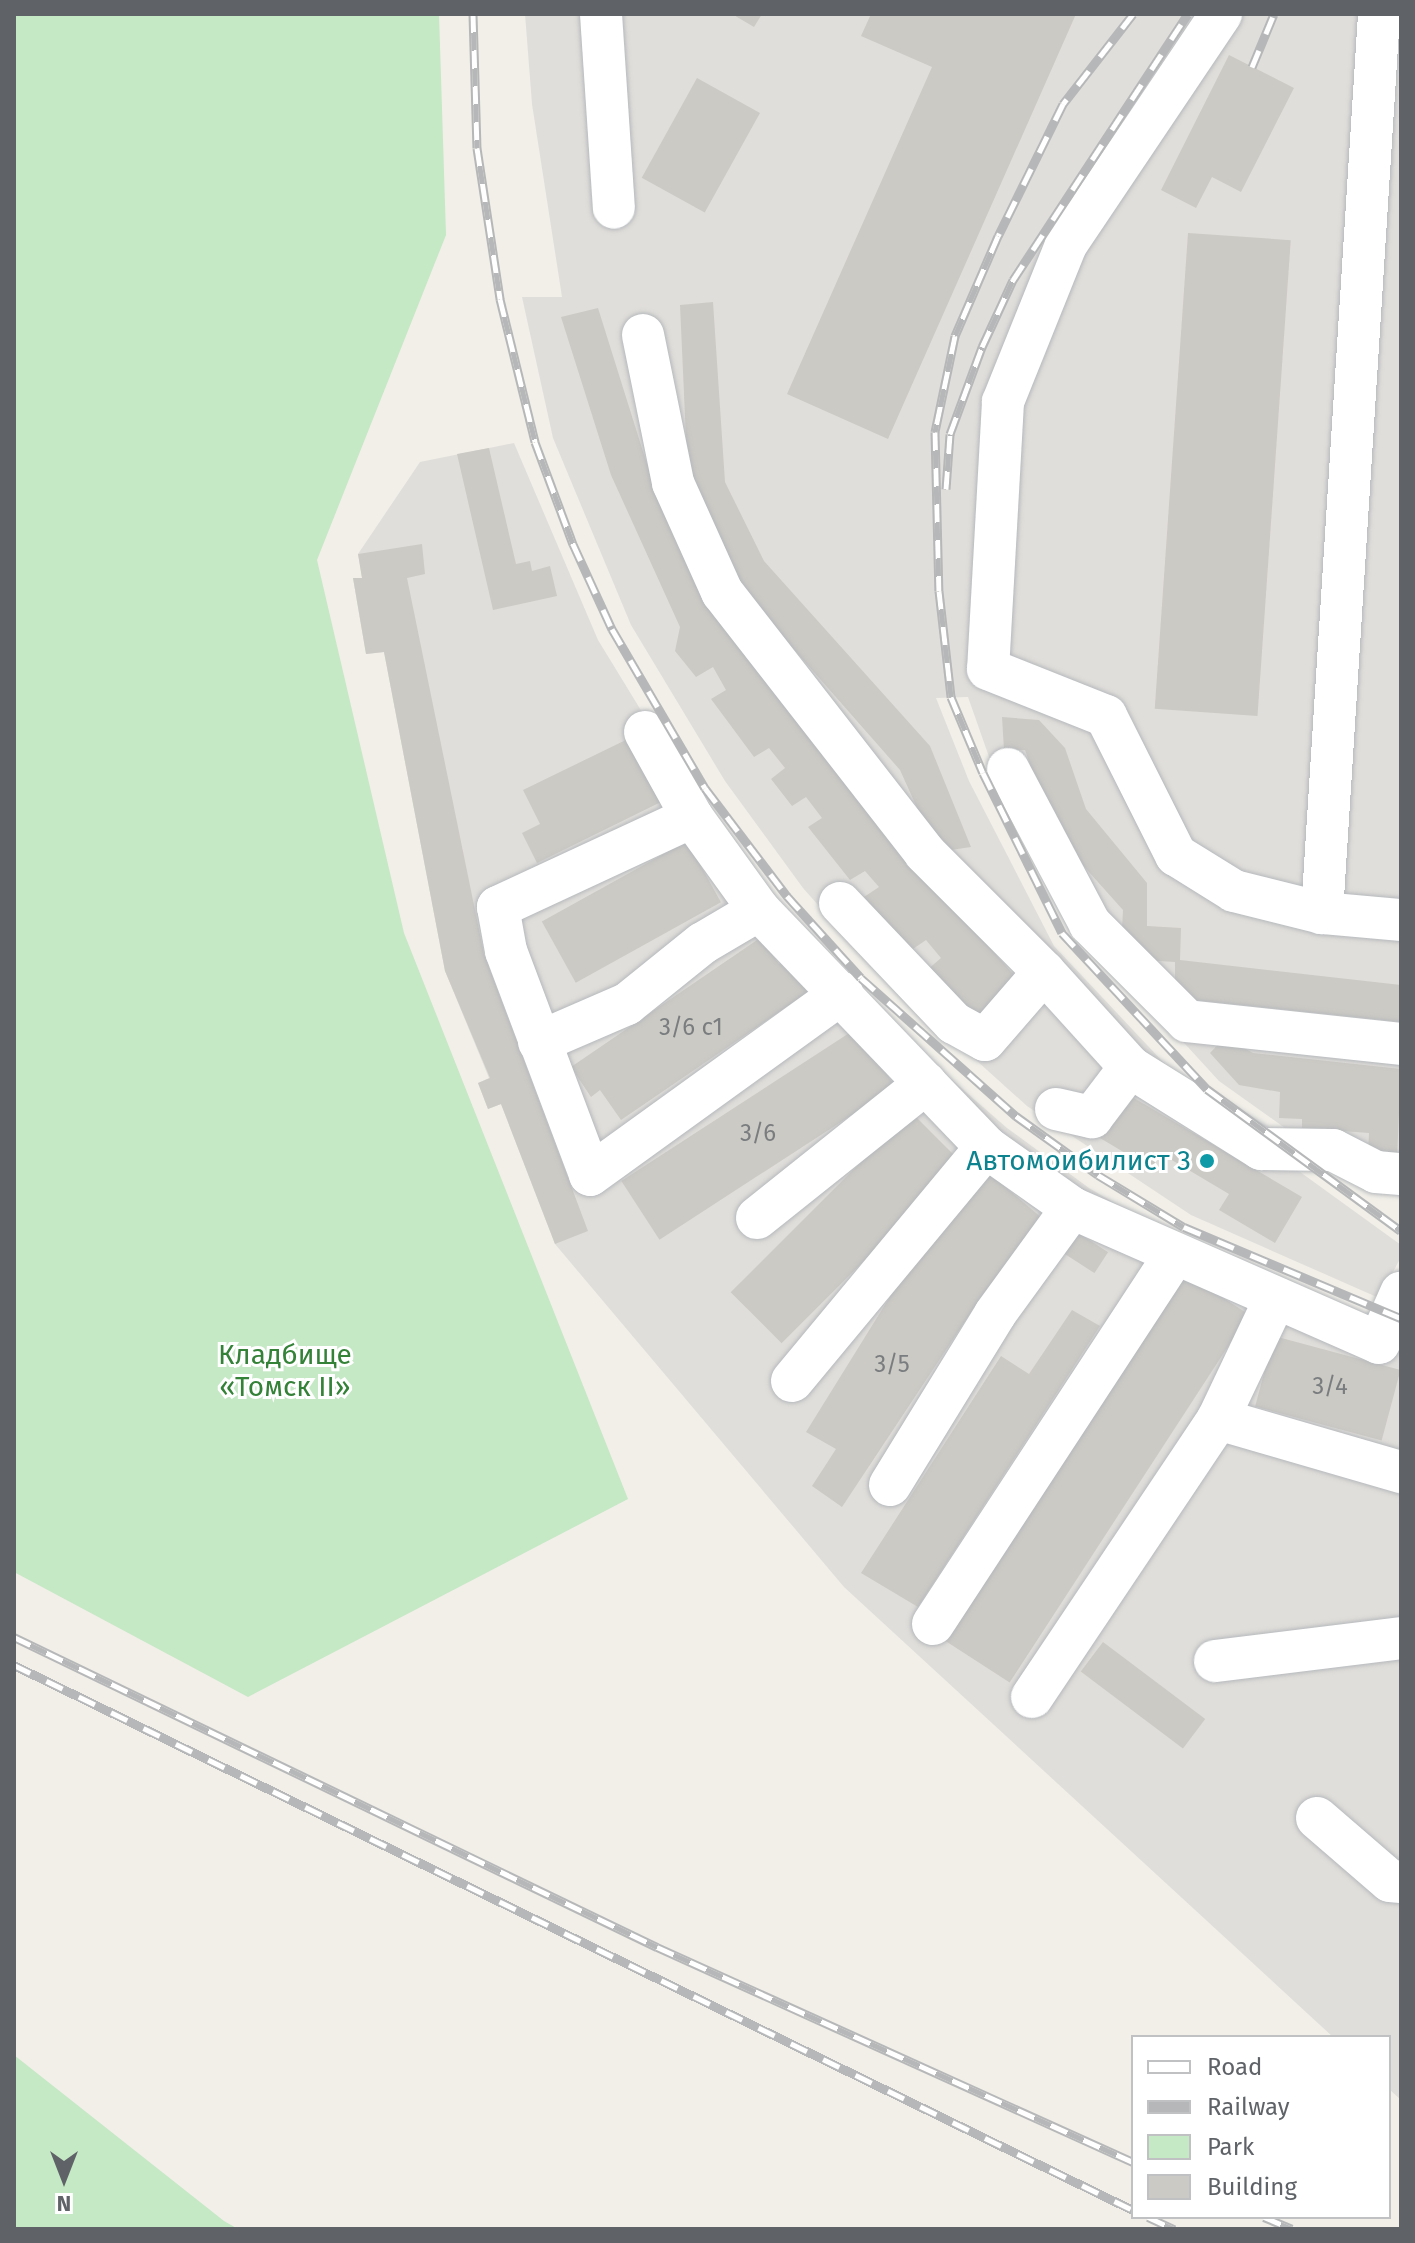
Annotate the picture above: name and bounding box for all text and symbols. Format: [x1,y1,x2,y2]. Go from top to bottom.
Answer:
house number: 3/6 с1 [659,1014,723,1042]
house number: 3/6 [740,1120,776,1148]
place label: Автомоибилист 3 [966,1144,1191,1178]
marker: Автомоибилист 3 [1198,1152,1216,1170]
park label: Кладбище «Томск II» [218,1338,352,1404]
house number: 3/5 [874,1351,910,1379]
house number: 3/4 [1312,1373,1348,1401]
legend [1131,2035,1391,2219]
text: Road [1207,2053,1262,2081]
text: Railway [1207,2093,1290,2121]
text: Park [1207,2133,1254,2161]
north arrow [24,2139,104,2219]
text: Building [1207,2173,1297,2201]
text: N [57,2190,71,2217]

